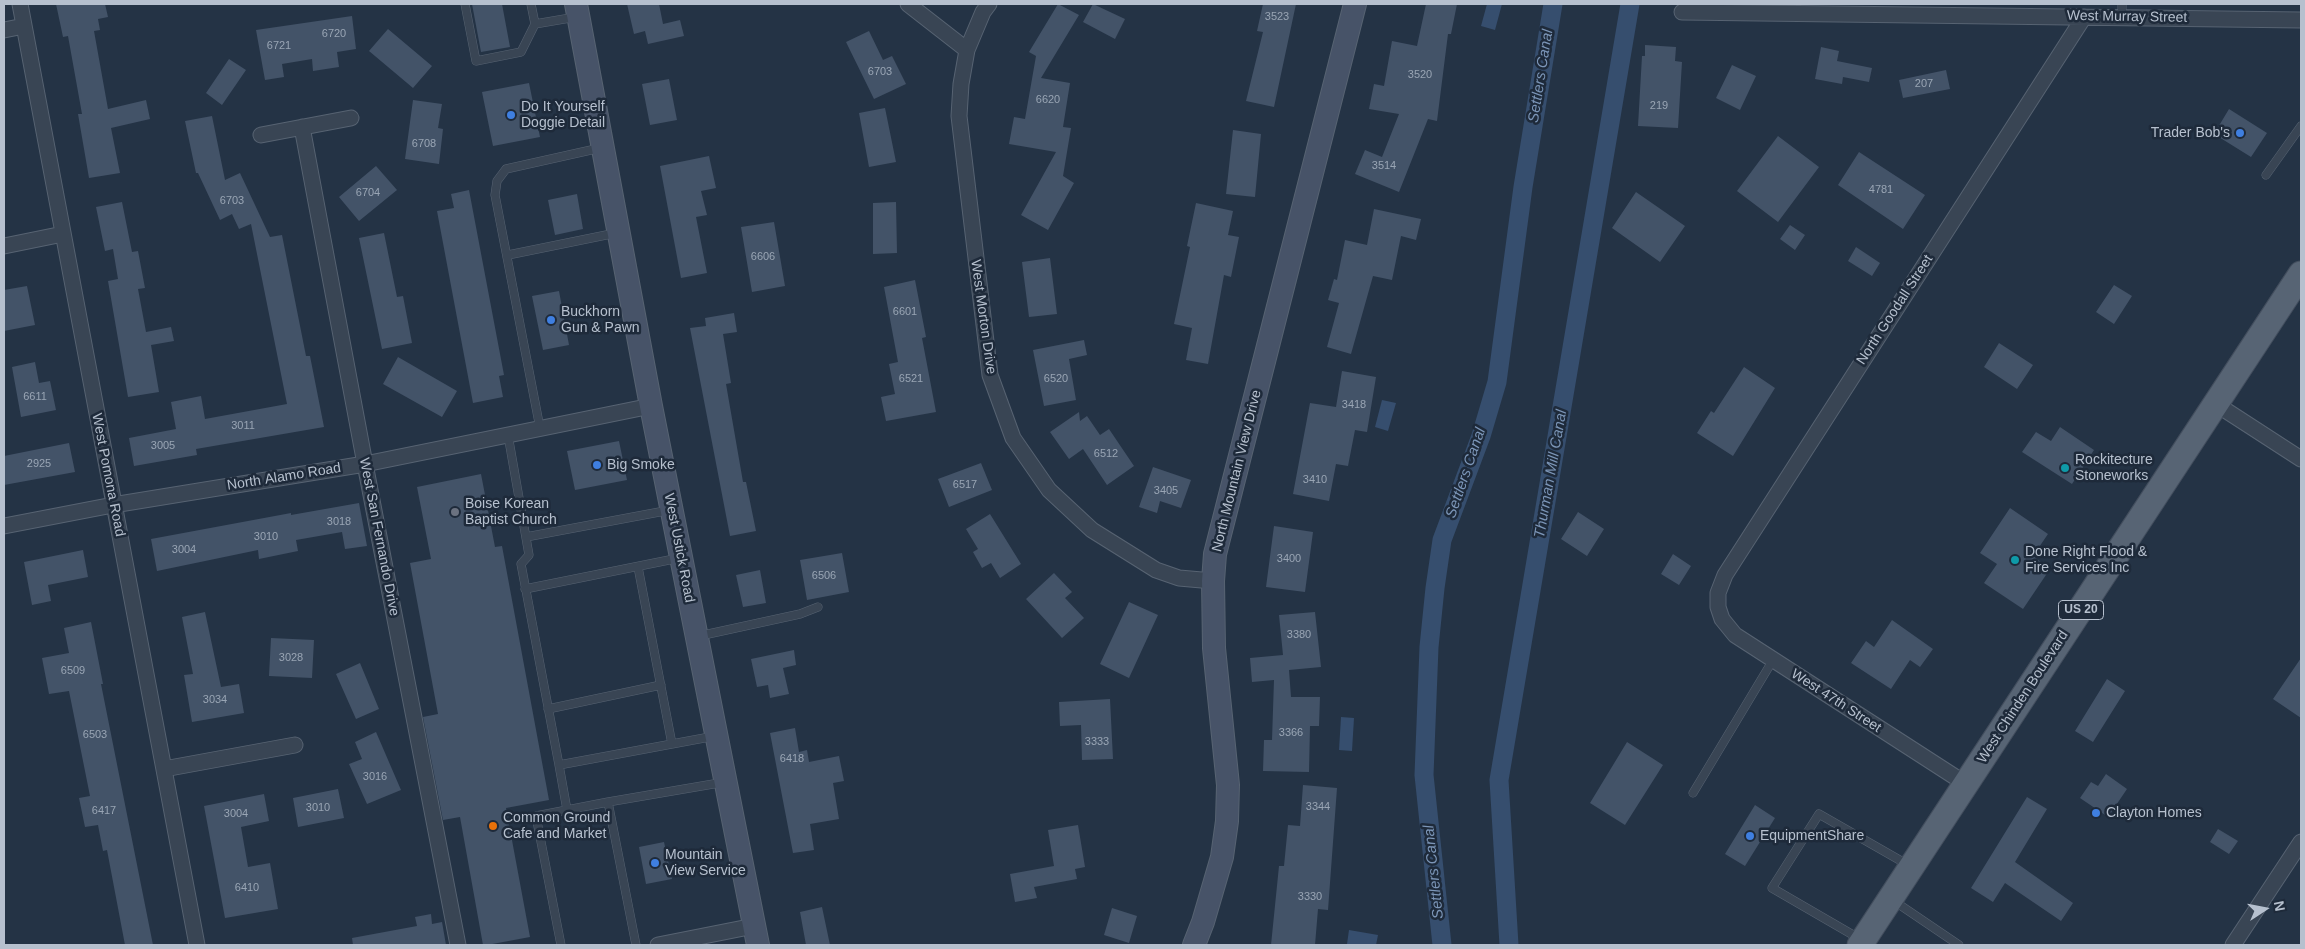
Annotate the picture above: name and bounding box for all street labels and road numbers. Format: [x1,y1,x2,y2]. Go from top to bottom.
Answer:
street label: West Murray Street [2067,8,2187,26]
street label: North Goodall Street [1853,252,1937,368]
street label: West Morton Drive [967,259,999,375]
street label: North Mountain View Drive [1209,388,1265,554]
street label: West Pomona Road [88,412,128,538]
street label: West San Fernando Drive [355,456,403,618]
street label: North Alamo Road [226,460,342,494]
street label: West Ustick Road [660,492,698,604]
road number: US 20 [2058,600,2104,620]
street label: West Chinden Boulevard [1974,628,2072,766]
street label: West 47th Street [1788,666,1884,736]

